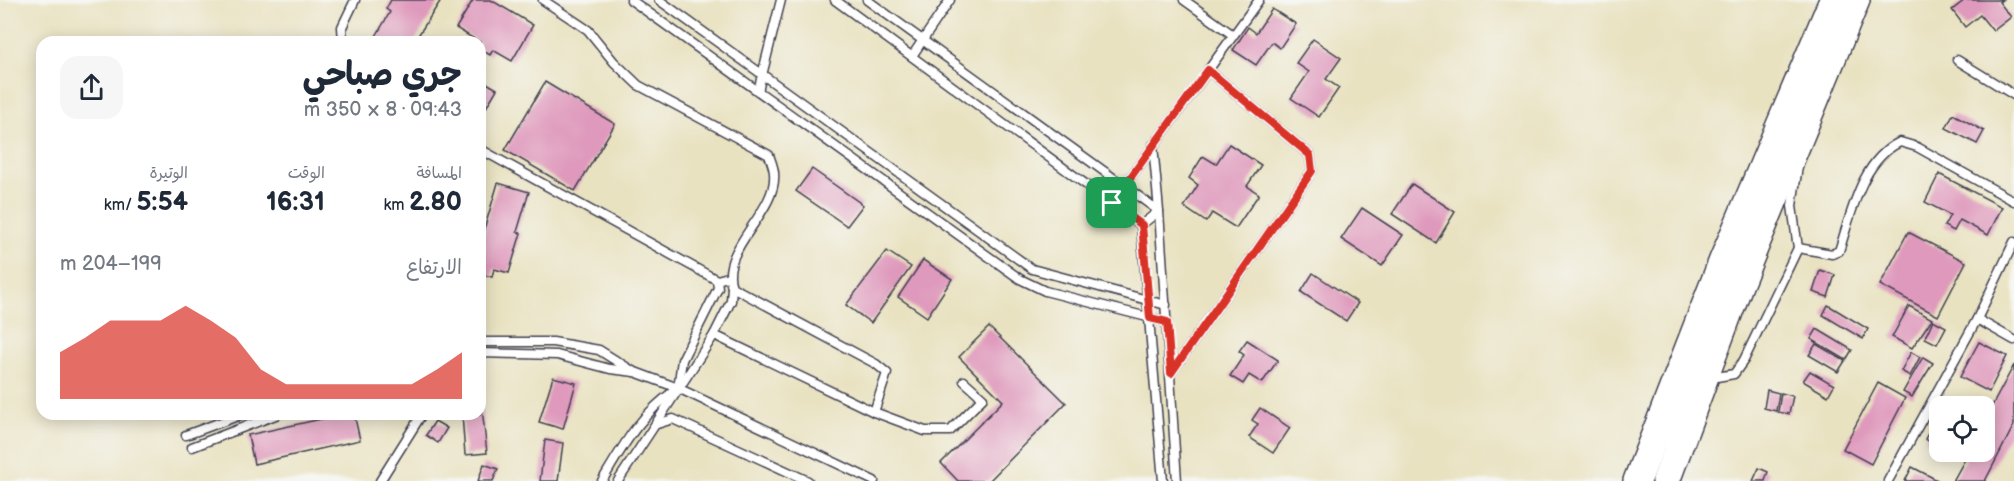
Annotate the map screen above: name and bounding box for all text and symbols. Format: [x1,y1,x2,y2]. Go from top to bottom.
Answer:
text: جري صباحي [302,55,462,95]
button: share [60,56,123,119]
text: 09:43 · 8 × 350 m [304,98,462,122]
text: الوتيرة [149,164,188,183]
text: الوقت [288,164,325,183]
text: المسافة [416,164,462,183]
pin [1086,177,1137,228]
icon: arrive [1095,186,1128,219]
text: 5:54 [136,187,188,218]
text: 16:31 [266,187,325,218]
text: 2.80 [409,187,462,218]
text: /km [104,196,136,215]
text: km [383,196,409,215]
text: 199–204 m [60,252,162,276]
text: الارتفاع [406,256,462,280]
map controls [1929,396,1995,462]
button: locate [1929,396,1995,462]

